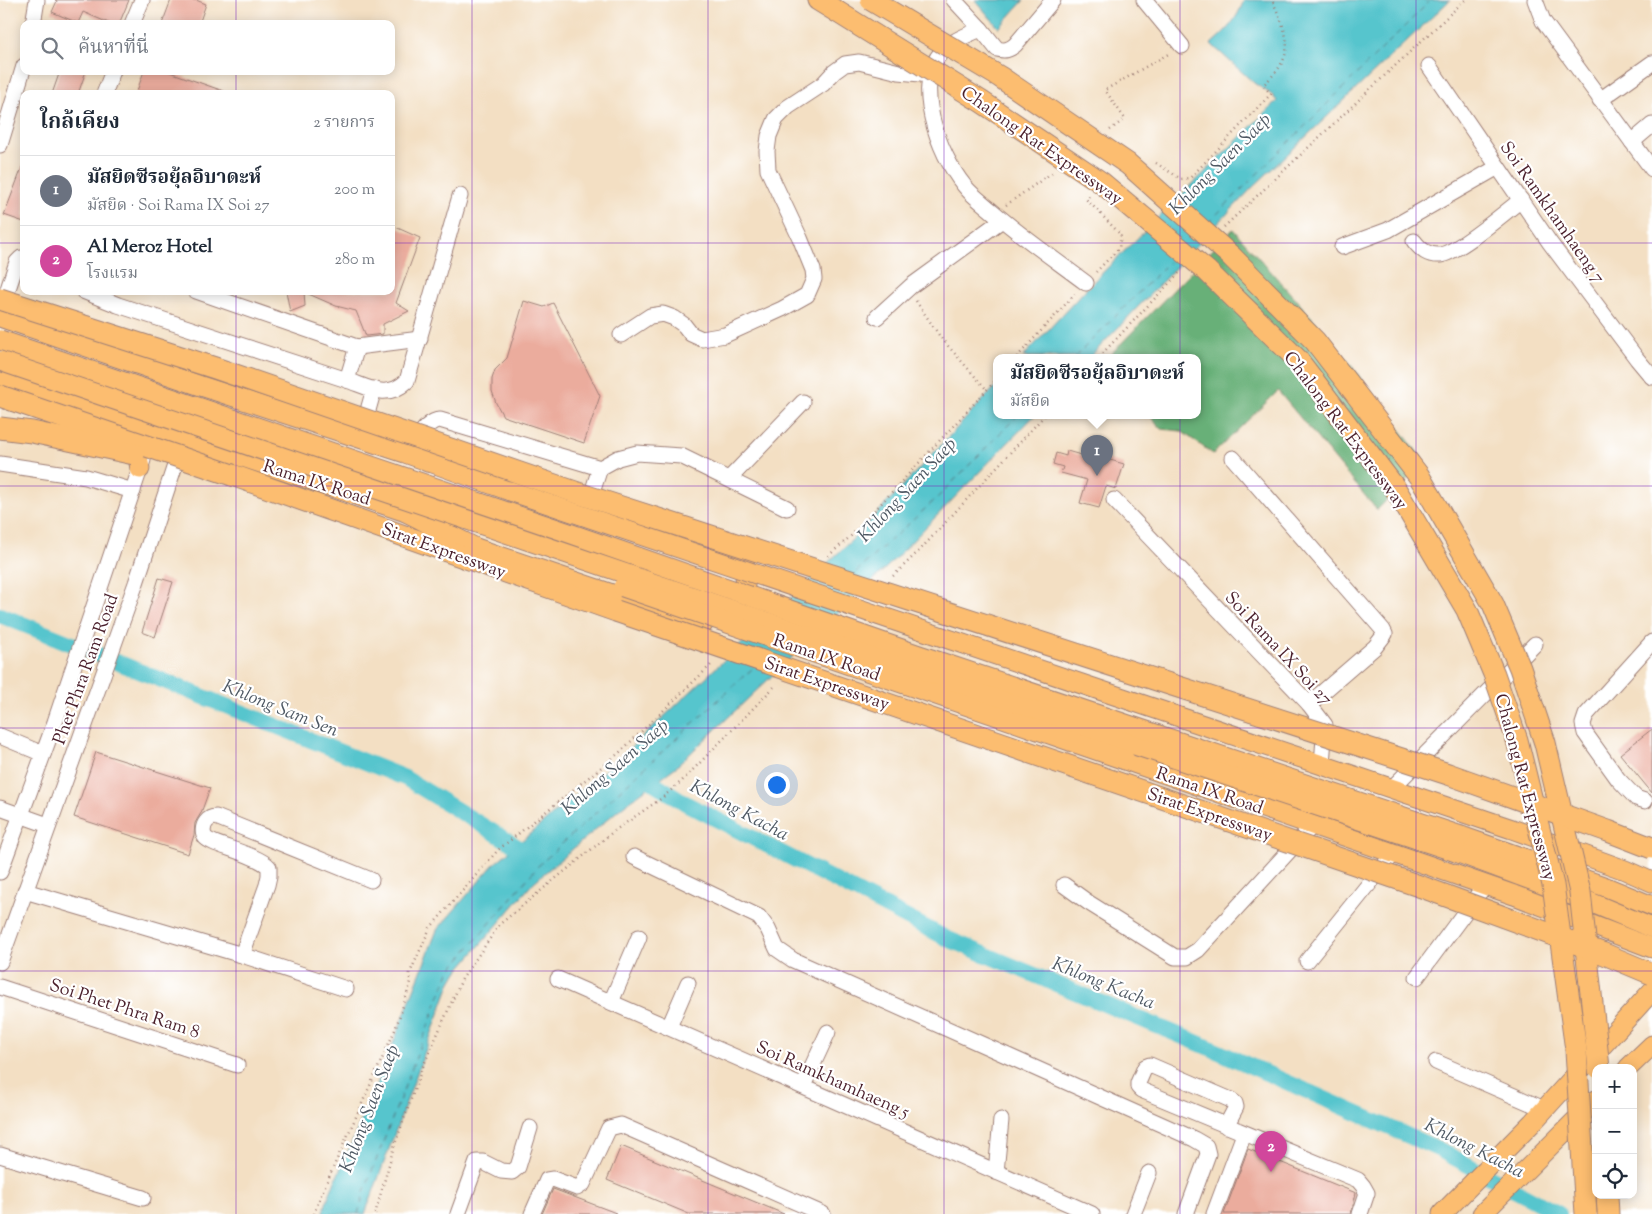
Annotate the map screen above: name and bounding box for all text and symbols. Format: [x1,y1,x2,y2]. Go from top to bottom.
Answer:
search box [20,20,395,75]
icon: search [38,34,66,62]
text: ค้นหาที่นี่ [78,35,149,62]
street label: Chalong Rat Expressway [955,81,1127,213]
text: ใกล้เคียง [40,108,120,138]
water label: Khlong Saen Saep [1164,108,1278,222]
text: 2 รายการ [313,112,375,135]
street label: Soi Ramkhamhaeng 7 [1492,137,1610,290]
text: มัสยิดซีรอยุ้ลอิบาดะห์ [87,165,261,192]
text: 1 [53,179,59,202]
text: 200 m [334,179,375,202]
text: มัสยิด · Soi Rama IX Soi 27 [87,195,269,218]
text: Al Meroz Hotel [87,234,212,261]
text: 2 [52,249,60,272]
text: 280 m [334,249,375,272]
text: โรงแรม [87,263,138,286]
street label: Chalong Rat Expressway [1276,347,1413,516]
popup [993,354,1201,419]
text: มัสยิดซีรอยุ้ลอิบาดะห์ [1010,361,1184,388]
text: มัสยิด [1010,391,1050,414]
water label: Khlong Saen Saep [852,432,964,549]
pin: 1 [1081,435,1113,476]
street label: Rama IX Road [259,454,374,514]
street label: Sirat Expressway [377,517,509,586]
street label: Soi Rama IX Soi 27 [1218,586,1338,712]
street label: Phet Phra Ram Road [48,591,126,749]
street label: Rama IX Road [769,628,884,689]
street label: Sirat Expressway [760,651,893,719]
water label: Khlong Sam Sen [218,674,342,745]
street label: Chalong Rat Expressway [1487,691,1562,884]
water label: Khlong Saen Saep [556,713,675,822]
street label: Rama IX Road [1152,761,1267,822]
your location [764,772,790,798]
water label: Khlong Kacha [684,774,793,849]
street label: Sirat Expressway [1143,782,1276,850]
water label: Khlong Kacha [1048,951,1159,1017]
street label: Soi Phet Phra Ram 8 [46,973,203,1046]
street label: Soi Ramkhamhaeng 5 [751,1035,913,1126]
water label: Khlong Saen Saep [334,1041,407,1177]
map controls [1592,1064,1637,1199]
button: + [1592,1064,1637,1109]
button: − [1592,1109,1637,1154]
water label: Khlong Kacha [1419,1112,1529,1186]
pin: 2 [1255,1131,1287,1172]
button: locate [1592,1154,1637,1199]

